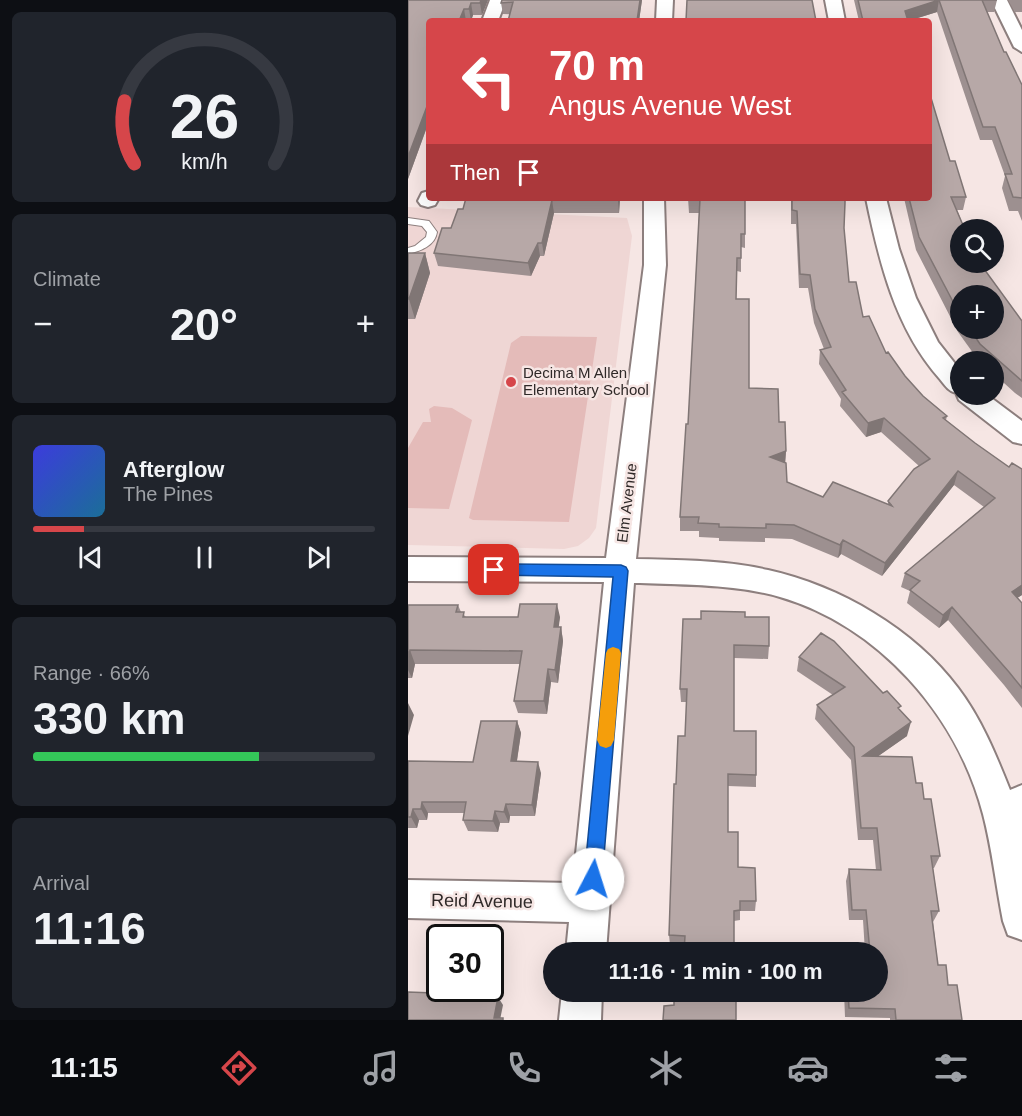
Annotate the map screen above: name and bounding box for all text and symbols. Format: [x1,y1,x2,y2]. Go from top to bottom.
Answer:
icon: left [450,42,528,120]
text: 70 m [549,42,645,89]
text: 26 [169,82,239,151]
text: Angus Avenue West [549,91,791,121]
text: km/h [181,150,227,174]
icon: arrive [512,156,545,189]
text: Then [450,160,500,185]
map controls [950,219,1004,405]
button: search [950,219,1004,273]
text: Climate [33,268,101,290]
button: + [950,285,1004,339]
text: 20° [170,299,238,350]
text: − [33,305,52,342]
text: + [356,305,375,342]
button: − [950,351,1004,405]
place label: Decima M Allen Elementary School [523,364,649,398]
marker: Decima M Allen Elementary School [504,375,518,389]
text: Afterglow [123,457,224,482]
street label: Elm Avenue [613,462,640,544]
text: The Pines [123,483,213,505]
icon: previous [74,541,107,574]
icon: pause [188,541,221,574]
icon: next [302,541,335,574]
pin [468,544,519,595]
icon: arrive [477,553,510,586]
text: Range · 66% [33,662,150,684]
text: 330 km [33,693,186,744]
position arrow [561,847,625,911]
text: Arrival [33,872,90,894]
street label: Reid Avenue [431,890,533,912]
text: 11:16 [33,903,146,954]
speed limit sign: 30 [426,924,504,1002]
text: 11:16 · 1 min · 100 m [609,959,823,984]
icon: directions [218,1047,260,1089]
icon: music [360,1047,402,1089]
icon: phone [503,1047,545,1089]
icon: climate [645,1047,687,1089]
icon: car [787,1047,829,1089]
icon: filters [930,1047,972,1089]
text: 11:15 [50,1053,118,1083]

